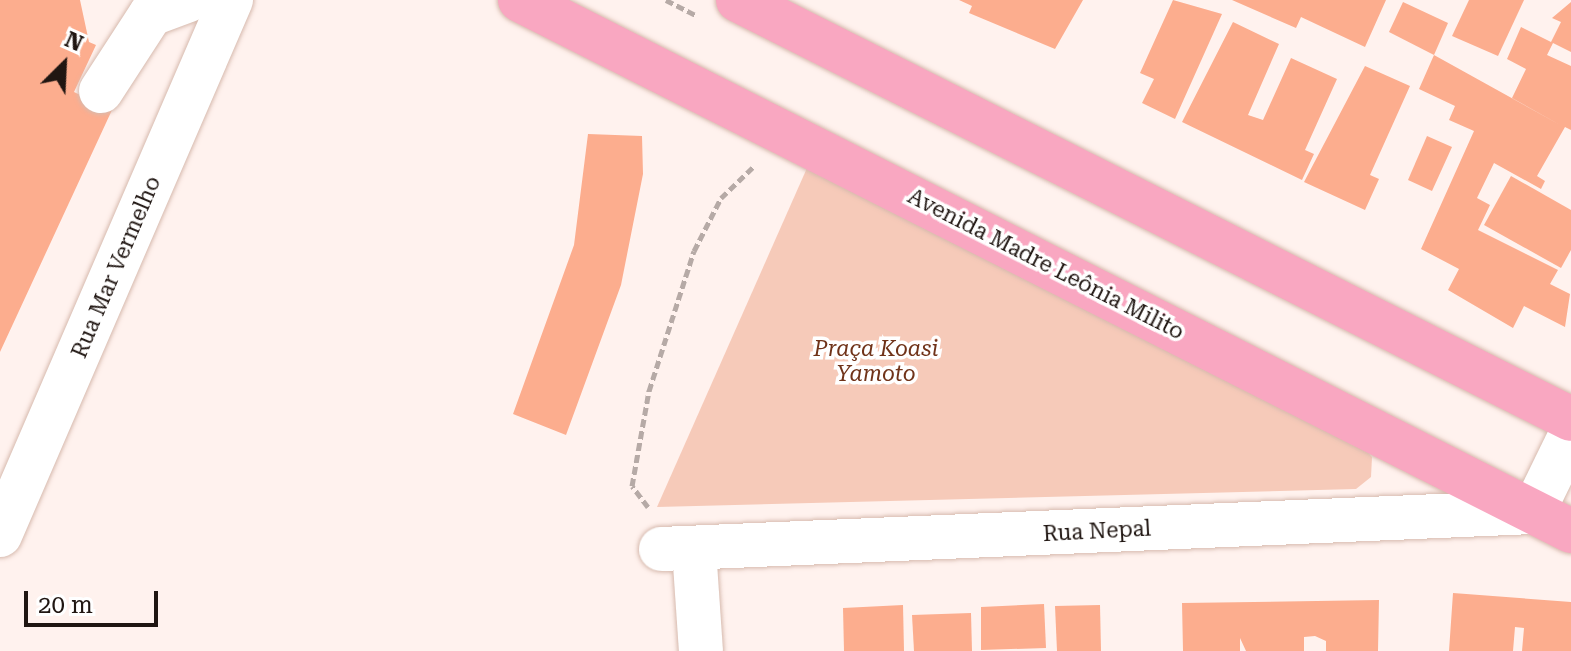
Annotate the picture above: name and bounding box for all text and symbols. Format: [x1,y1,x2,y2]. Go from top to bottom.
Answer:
north arrow [24,24,104,104]
text: N [61,27,87,56]
street label: Rua Mar Vermelho [66,172,166,362]
street label: Avenida Madre Leônia Milito [904,183,1188,345]
park label: Praça Koasi Yamoto [814,335,938,386]
street label: Rua Nepal [1042,515,1152,547]
scale bar [28,575,162,625]
text: 20 m [38,591,93,619]

